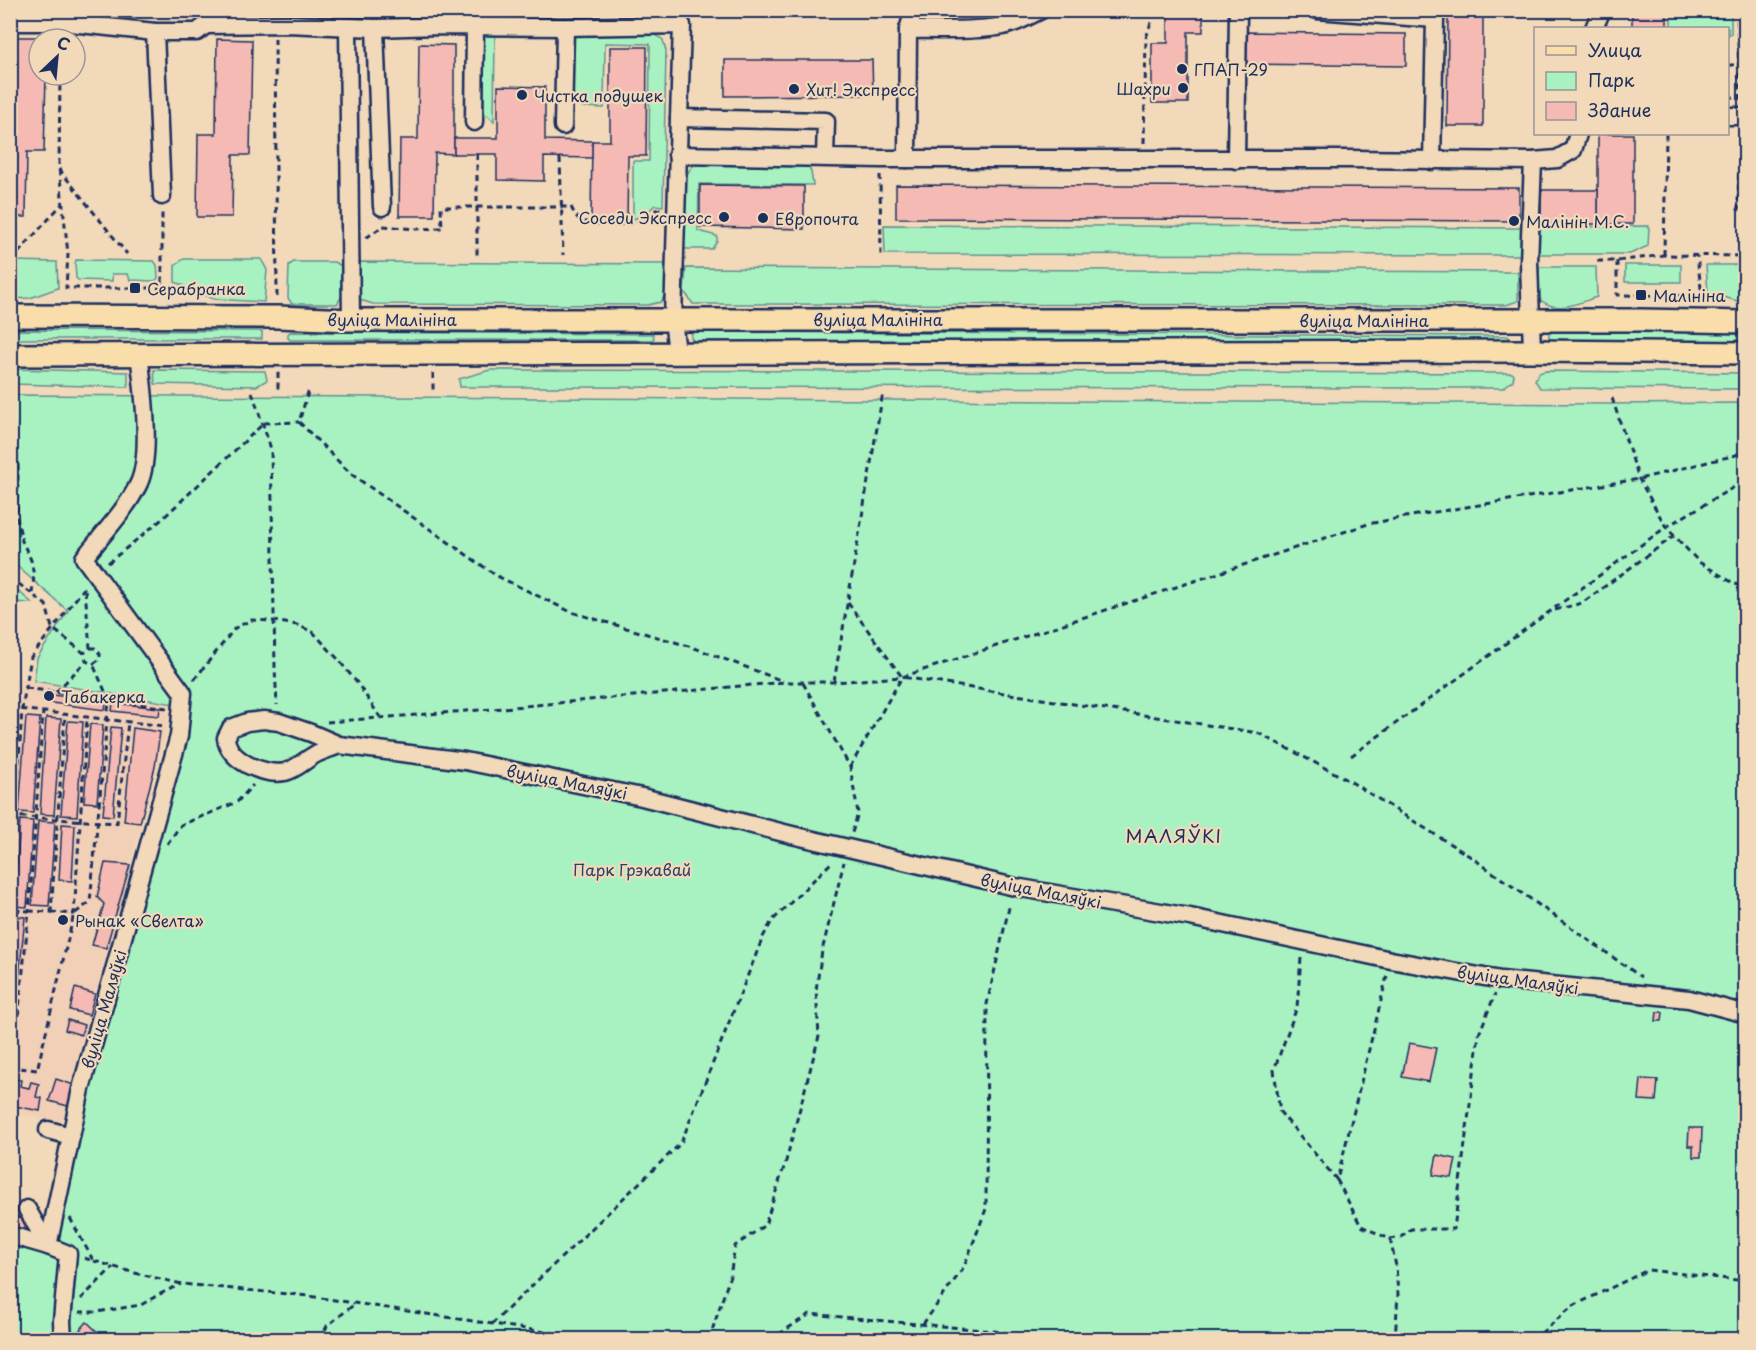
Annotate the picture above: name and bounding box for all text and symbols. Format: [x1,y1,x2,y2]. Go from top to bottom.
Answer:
north arrow [27,27,87,87]
legend [1534,27,1729,135]
text: С [53,29,75,56]
text: Улица [1588,36,1642,63]
place label: ГПАП-29 [1194,57,1268,81]
marker: ГПАП-29 [1175,62,1189,76]
text: Парк [1588,66,1635,93]
place label: Шахри [1116,76,1171,100]
place label: Хит! Экспресс [806,77,915,101]
marker: Шахри [1176,81,1190,95]
marker: Хит! Экспресс [787,82,801,96]
place label: Чистка подушек [534,83,663,107]
marker: Чистка подушек [515,88,529,102]
text: Здание [1588,96,1651,123]
place label: Соседи Экспресс [579,205,712,229]
place label: Европочта [775,206,859,230]
place label: Малінін М.С. [1526,209,1629,233]
marker: Соседи Экспресс [717,210,731,224]
marker: Европочта [756,211,770,225]
marker: Малінін М.С. [1507,214,1521,228]
place label: Серабранка [147,276,245,300]
marker: Серабранка [128,281,142,295]
place label: Малініна [1653,283,1726,307]
marker: Малініна [1634,288,1648,302]
street label: вуліца Малініна [327,307,457,331]
street label: вуліца Малініна [813,307,943,331]
street label: вуліца Малініна [1299,308,1429,332]
place label: Табакерка [61,684,145,708]
marker: Табакерка [42,689,56,703]
street label: вуліца Маляўкі [505,758,629,804]
district label: МАЛЯЎКІ [1126,822,1223,849]
park label: Парк Грэкавай [573,857,691,881]
street label: вуліца Маляўкі [979,867,1103,913]
place label: Рынак «Свелта» [75,908,204,932]
marker: Рынак «Свелта» [56,913,70,927]
street label: вуліца Маляўкі [75,947,131,1071]
street label: вуліца Маляўкі [1456,959,1580,999]

